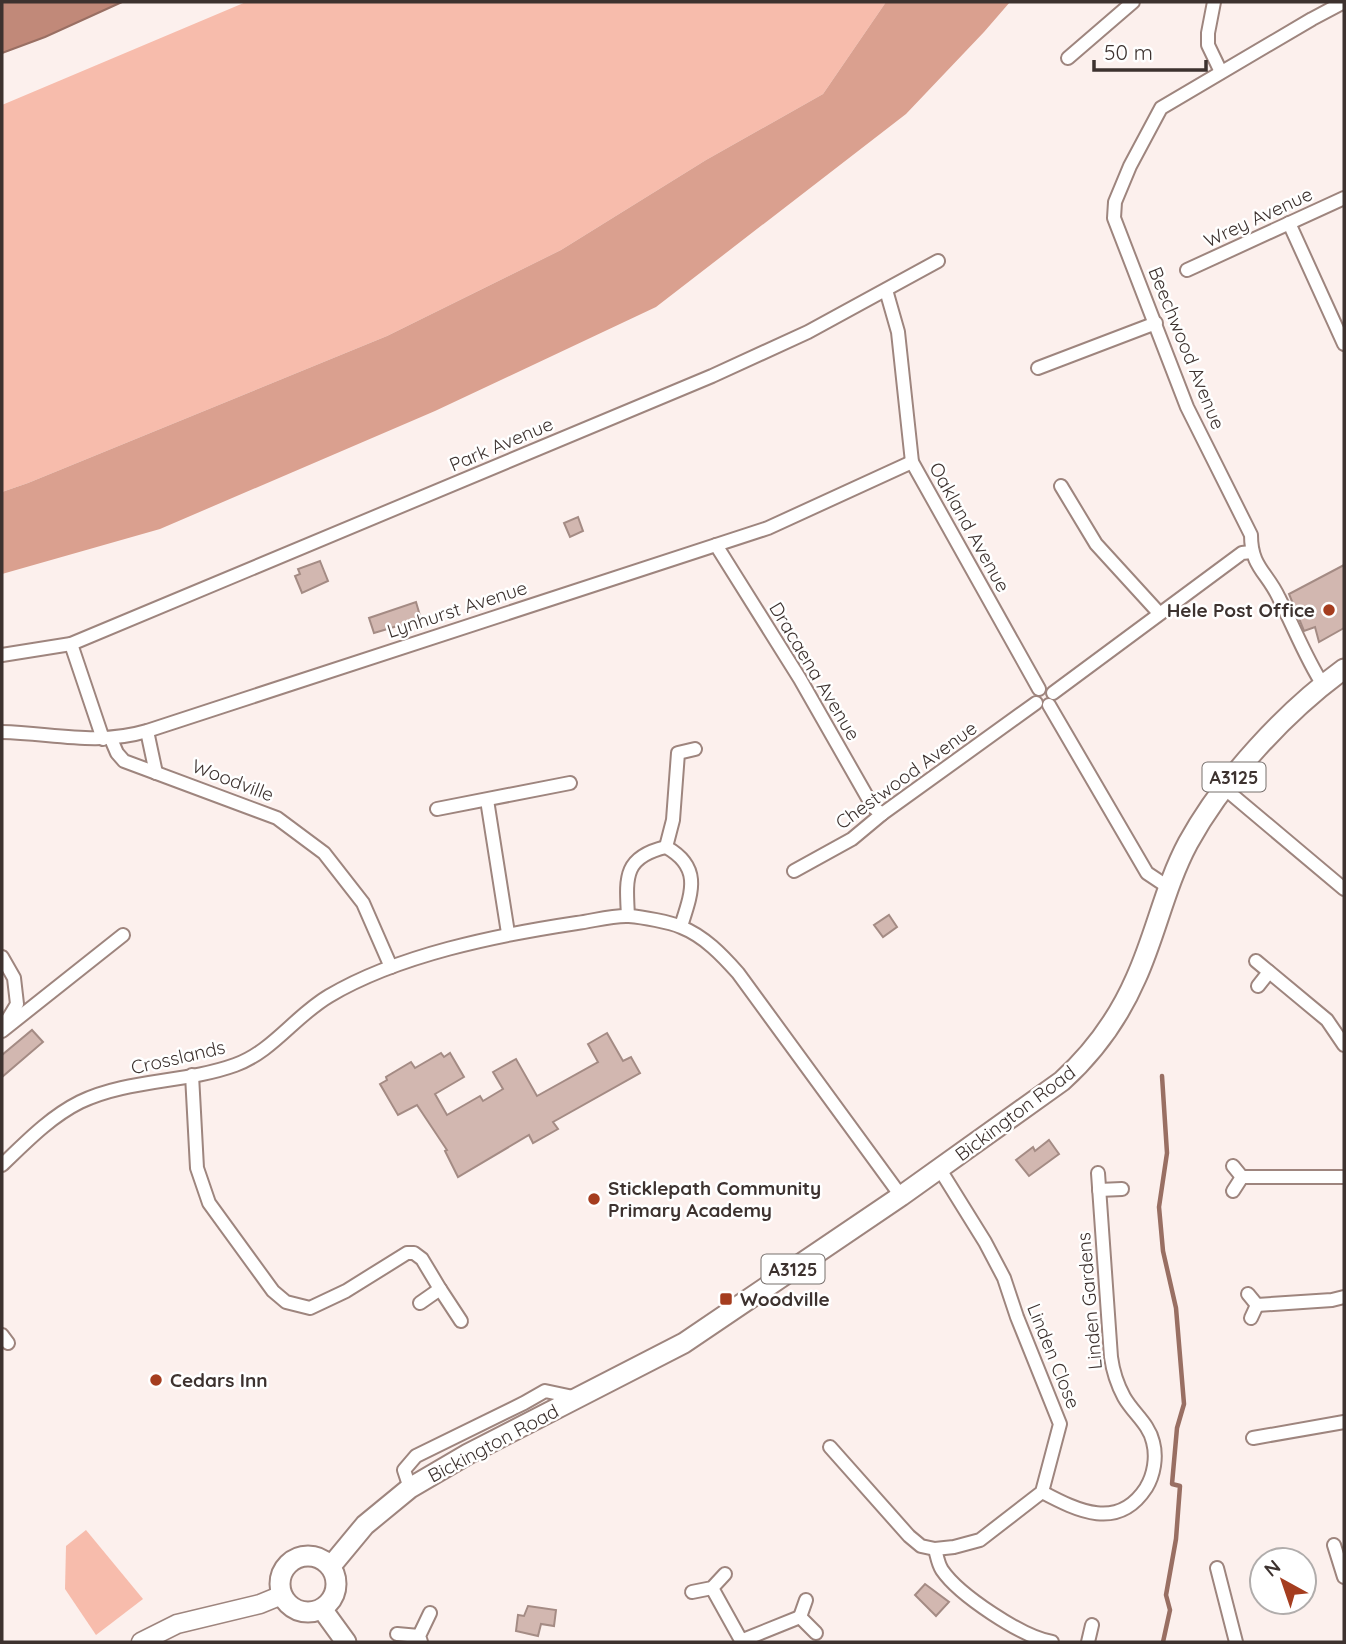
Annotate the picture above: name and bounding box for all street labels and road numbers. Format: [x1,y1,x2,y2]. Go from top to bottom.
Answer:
street label: Wrey Avenue [1200,181,1316,253]
street label: Beechwood Avenue [1143,263,1231,433]
street label: Park Avenue [446,411,556,477]
street label: Oakland Avenue [924,458,1016,596]
street label: Lynhurst Avenue [384,575,530,643]
street label: Dracaena Avenue [764,598,866,744]
street label: Chestwood Avenue [831,716,981,834]
street label: Woodville [189,753,277,807]
road number: A3125 [1202,762,1266,792]
street label: Crosslands [129,1035,227,1079]
street label: Bickington Road [950,1060,1080,1166]
street label: Linden Gardens [1071,1231,1107,1371]
road number: A3125 [762,1254,824,1284]
street label: Linden Close [1022,1300,1086,1412]
street label: Bickington Road [424,1398,562,1488]

